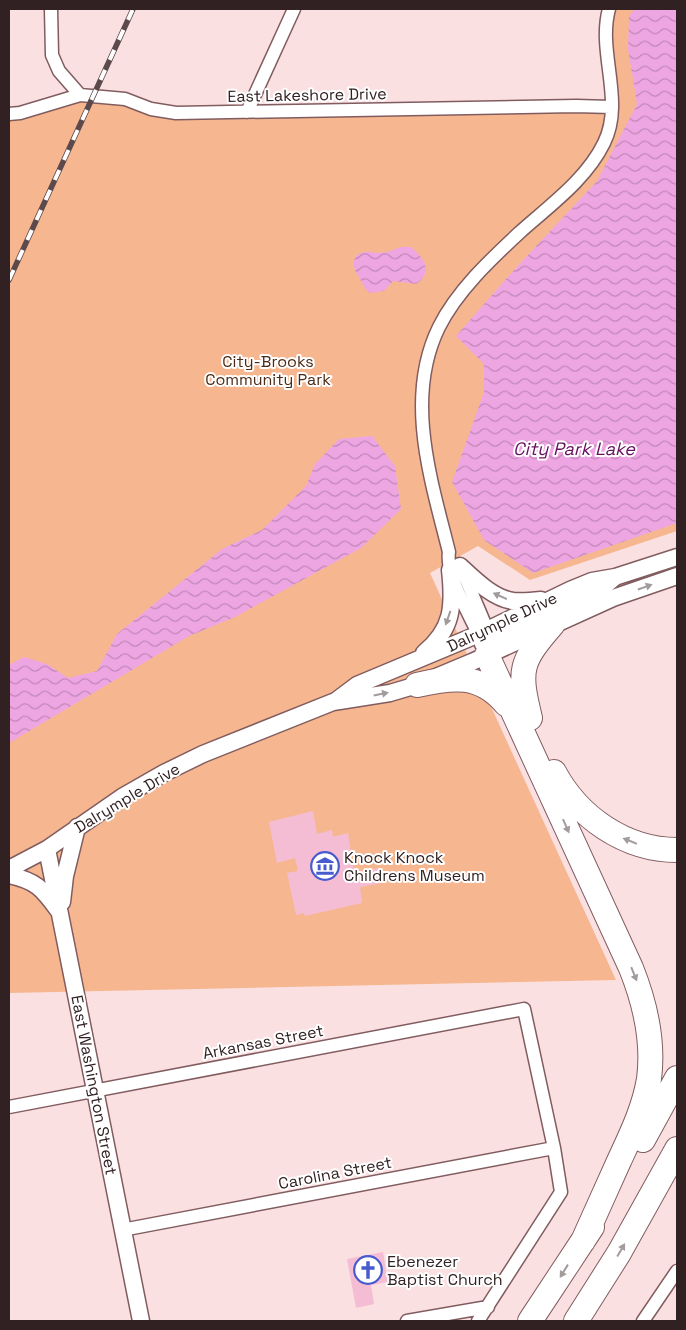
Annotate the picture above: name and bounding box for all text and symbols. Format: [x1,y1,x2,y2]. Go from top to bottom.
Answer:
street label: East Lakeshore Drive [227,83,387,107]
park label: City-Brooks Community Park [205,351,331,390]
water label: City Park Lake [513,437,636,460]
one-way arrow [638,583,653,591]
street label: Dalrymple Drive [443,587,561,657]
one-way arrow [493,592,507,600]
one-way arrow [444,611,452,626]
one-way arrow [373,690,389,698]
street label: Dalrymple Drive [70,758,184,838]
one-way arrow [563,819,571,833]
one-way arrow [623,836,637,844]
place label: Knock Knock Childrens Museum [344,847,485,886]
museum icon: Knock Knock Childrens Museum [310,851,340,881]
one-way arrow [630,967,638,981]
street label: East Washington Street [66,993,122,1177]
street label: Arkansas Street [201,1020,325,1064]
street label: Carolina Street [277,1152,393,1194]
one-way arrow [616,1244,625,1257]
place label: Ebenezer Baptist Church [387,1251,503,1290]
church icon: Ebenezer Baptist Church [353,1255,383,1285]
one-way arrow [559,1264,568,1277]

